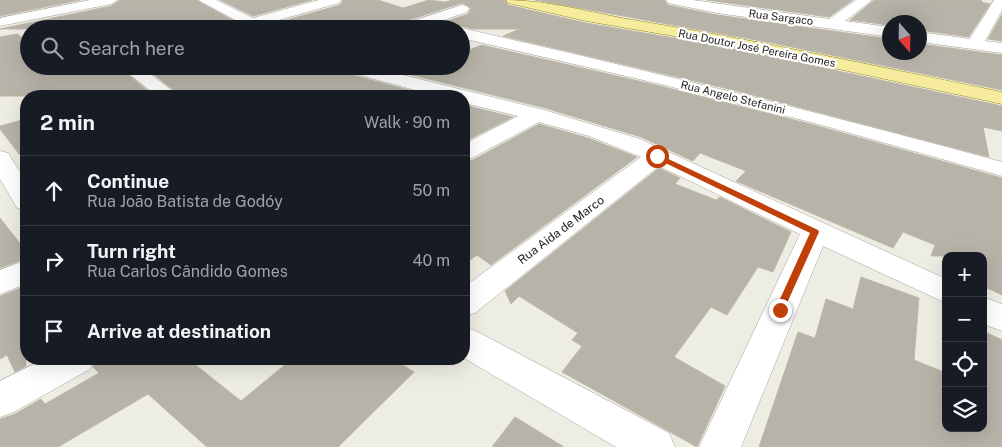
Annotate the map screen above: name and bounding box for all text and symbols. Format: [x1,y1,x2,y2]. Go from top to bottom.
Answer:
street label: Rua Sargaco [748,7,814,27]
north arrow [882,15,927,60]
search box [20,20,470,75]
street label: Rua Doutor José Pereira Gomes [677,27,837,69]
icon: search [38,34,66,62]
text: Search here [78,37,185,59]
street label: Rua Angelo Stefanini [679,78,787,116]
text: 2 min [40,110,95,135]
text: Walk · 90 m [364,113,450,132]
route start [646,145,669,168]
text: Continue [87,170,169,192]
icon: ahead [40,177,68,205]
text: 50 m [412,181,450,200]
text: Rua João Batista de Godóy [87,192,283,211]
street label: Rua Aida de Marco [515,193,607,267]
text: Turn right [87,240,176,262]
icon: right [40,247,68,275]
text: 40 m [412,251,450,270]
map controls [942,252,987,432]
button: + [942,252,987,297]
text: Rua Carlos Cândido Gomes [87,262,288,281]
button: − [942,297,987,342]
route end [769,299,792,322]
icon: arrive [40,317,68,345]
text: Arrive at destination [87,320,271,342]
button: locate [942,342,987,387]
button: layers [942,387,987,432]

